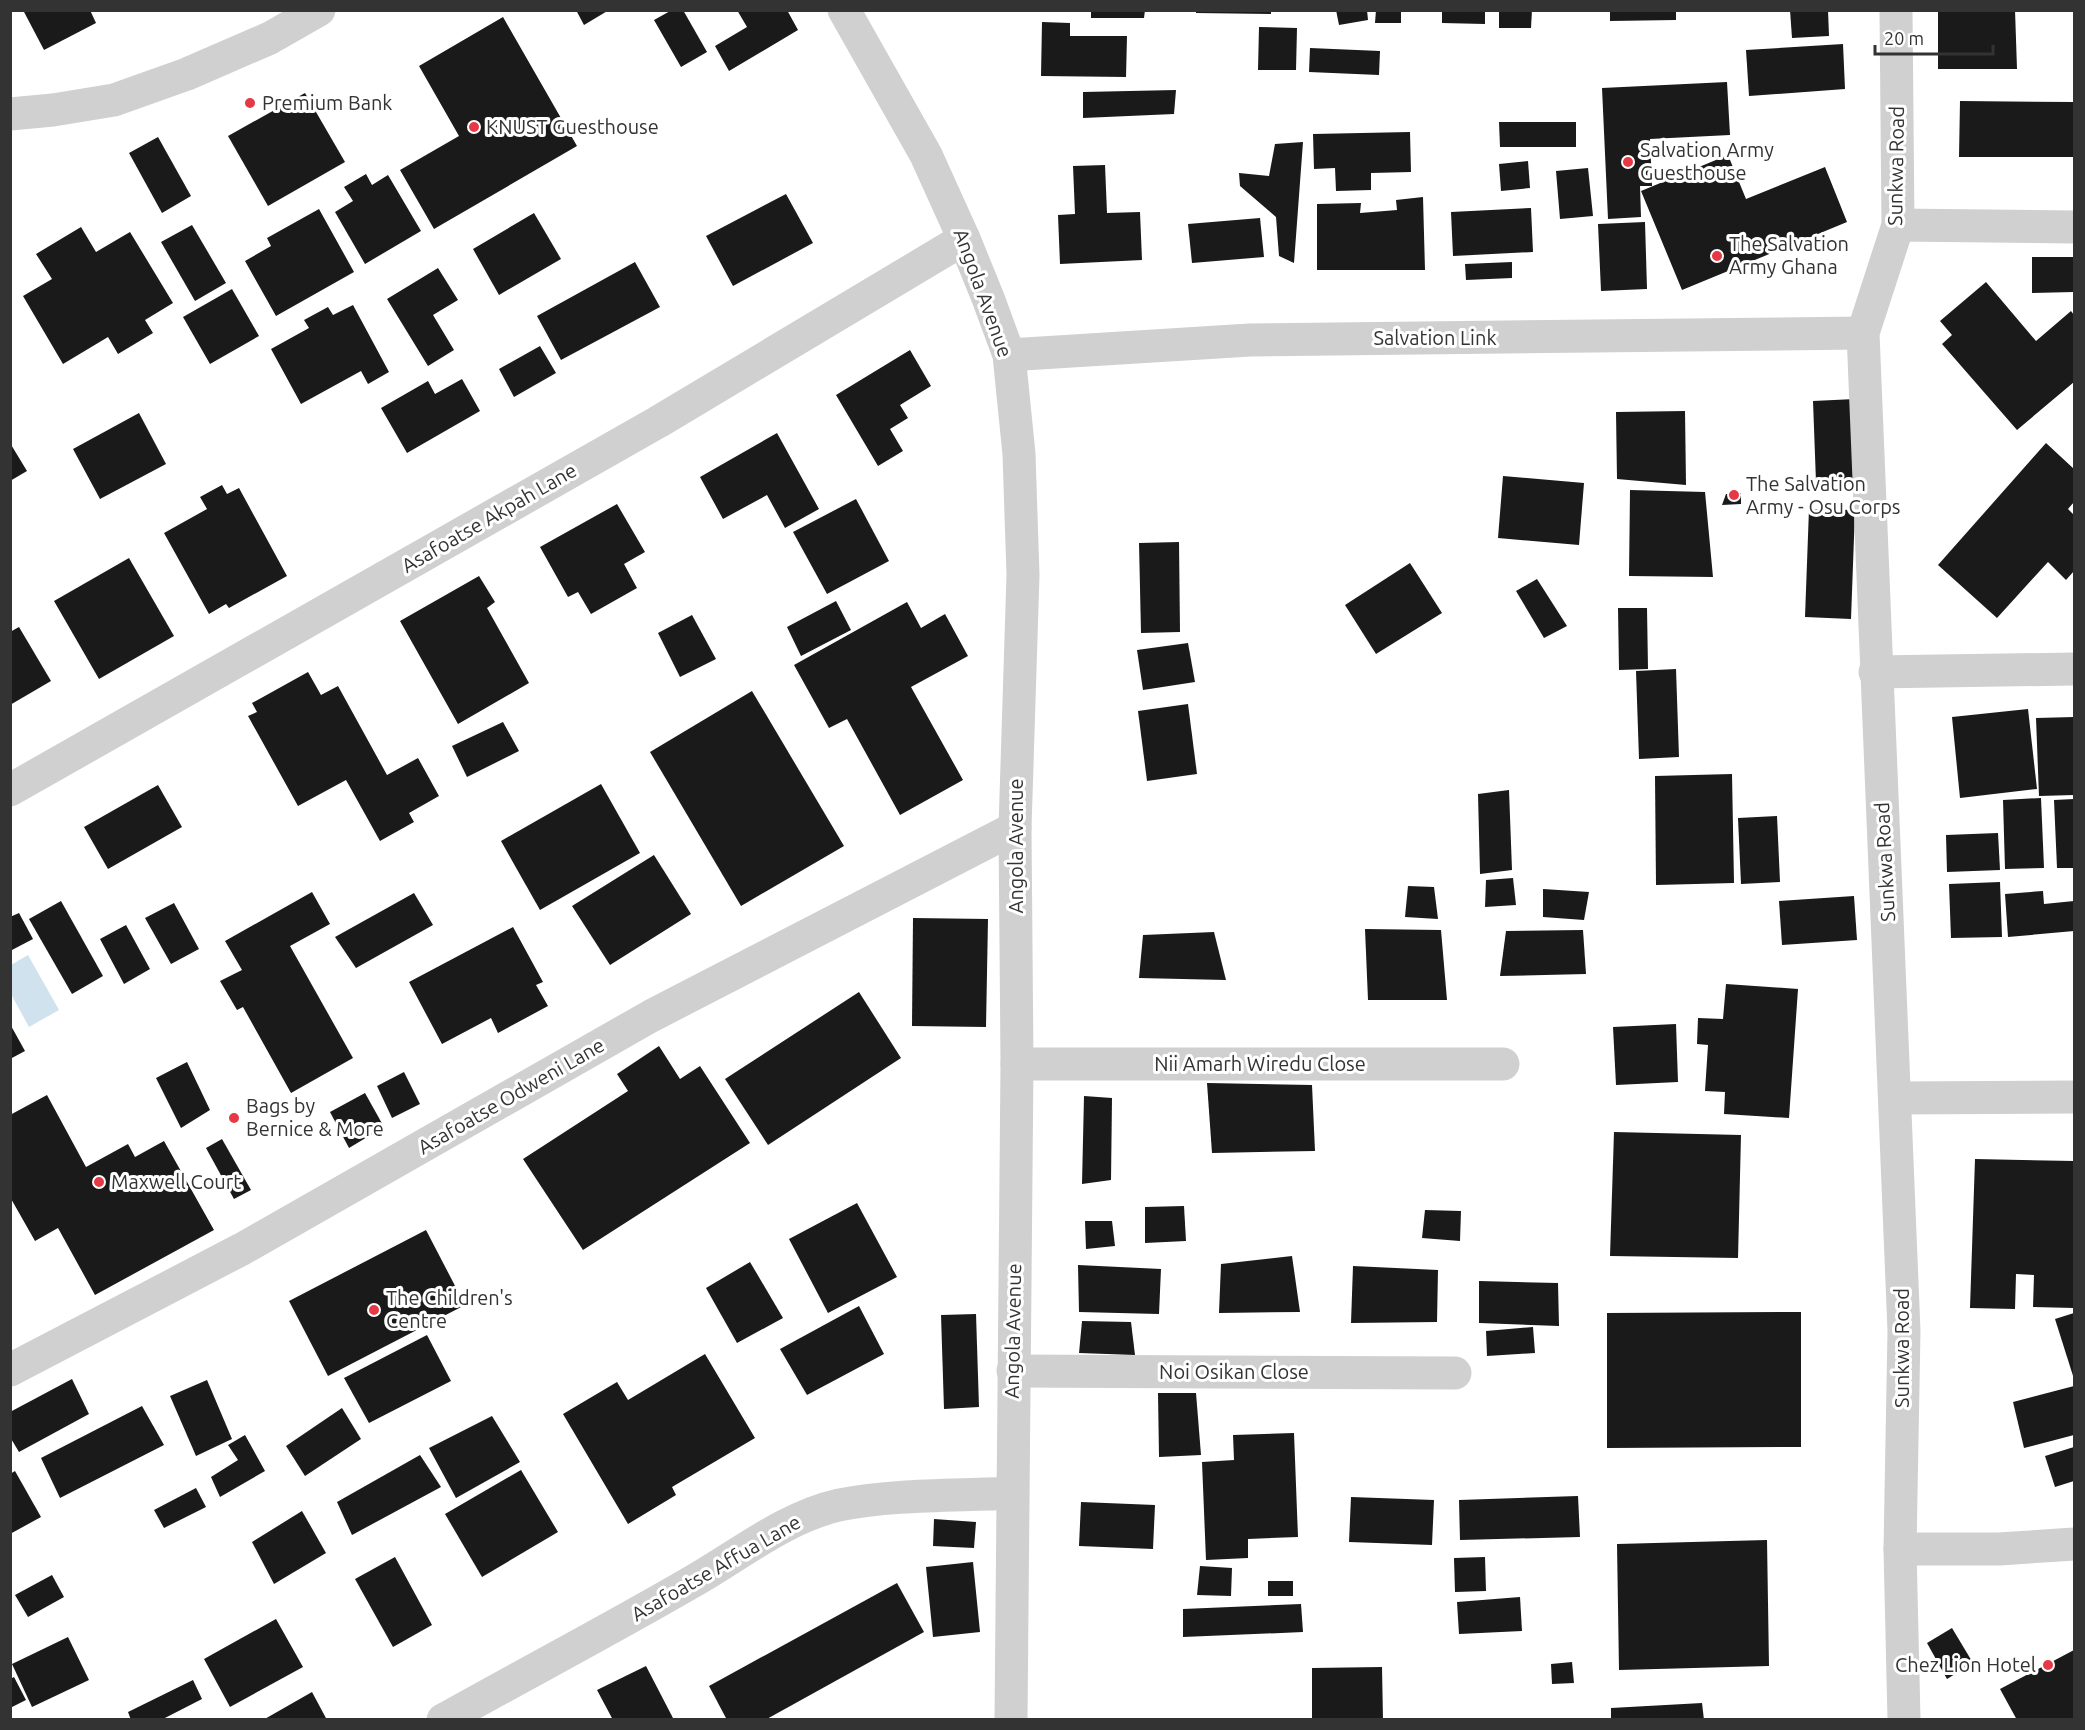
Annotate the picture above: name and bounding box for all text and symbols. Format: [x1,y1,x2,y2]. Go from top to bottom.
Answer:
scale bar [1875,18,1994,56]
text: 20 m [1884,28,1924,48]
place label: Premium Bank [262,91,392,114]
marker: Premium Bank [243,96,257,110]
street label: Sunkwa Road [1883,106,1908,226]
place label: KNUST Guesthouse [486,115,659,138]
marker: KNUST Guesthouse [467,120,481,134]
place label: Salvation Army Guesthouse [1640,138,1774,184]
marker: Salvation Army Guesthouse [1621,155,1635,169]
street label: Angola Avenue [950,225,1017,360]
place label: The Salvation Army Ghana [1729,232,1849,278]
marker: The Salvation Army Ghana [1710,249,1724,263]
street label: Salvation Link [1374,326,1497,349]
street label: Asafoatse Akpah Lane [397,458,580,577]
place label: The Salvation Army - Osu Corps [1746,472,1901,518]
marker: The Salvation Army - Osu Corps [1727,488,1741,502]
street label: Angola Avenue [1004,778,1027,914]
street label: Sunkwa Road [1870,802,1899,923]
street label: Asafoatse Odweni Lane [413,1033,608,1158]
street label: Nii Amarh Wiredu Close [1154,1052,1366,1075]
place label: Bags by Bernice & More [246,1094,384,1140]
marker: Bags by Bernice & More [227,1111,241,1125]
place label: Maxwell Court [111,1170,241,1193]
marker: Maxwell Court [92,1175,106,1189]
street label: Angola Avenue [1000,1263,1025,1399]
place label: The Children's Centre [386,1286,513,1332]
street label: Sunkwa Road [1890,1288,1913,1408]
marker: The Children's Centre [367,1303,381,1317]
street label: Noi Osikan Close [1159,1360,1309,1383]
street label: Asafoatse Affua Lane [627,1510,804,1625]
place label: Chez Lion Hotel [1895,1653,2036,1676]
marker: Chez Lion Hotel [2041,1658,2055,1672]

